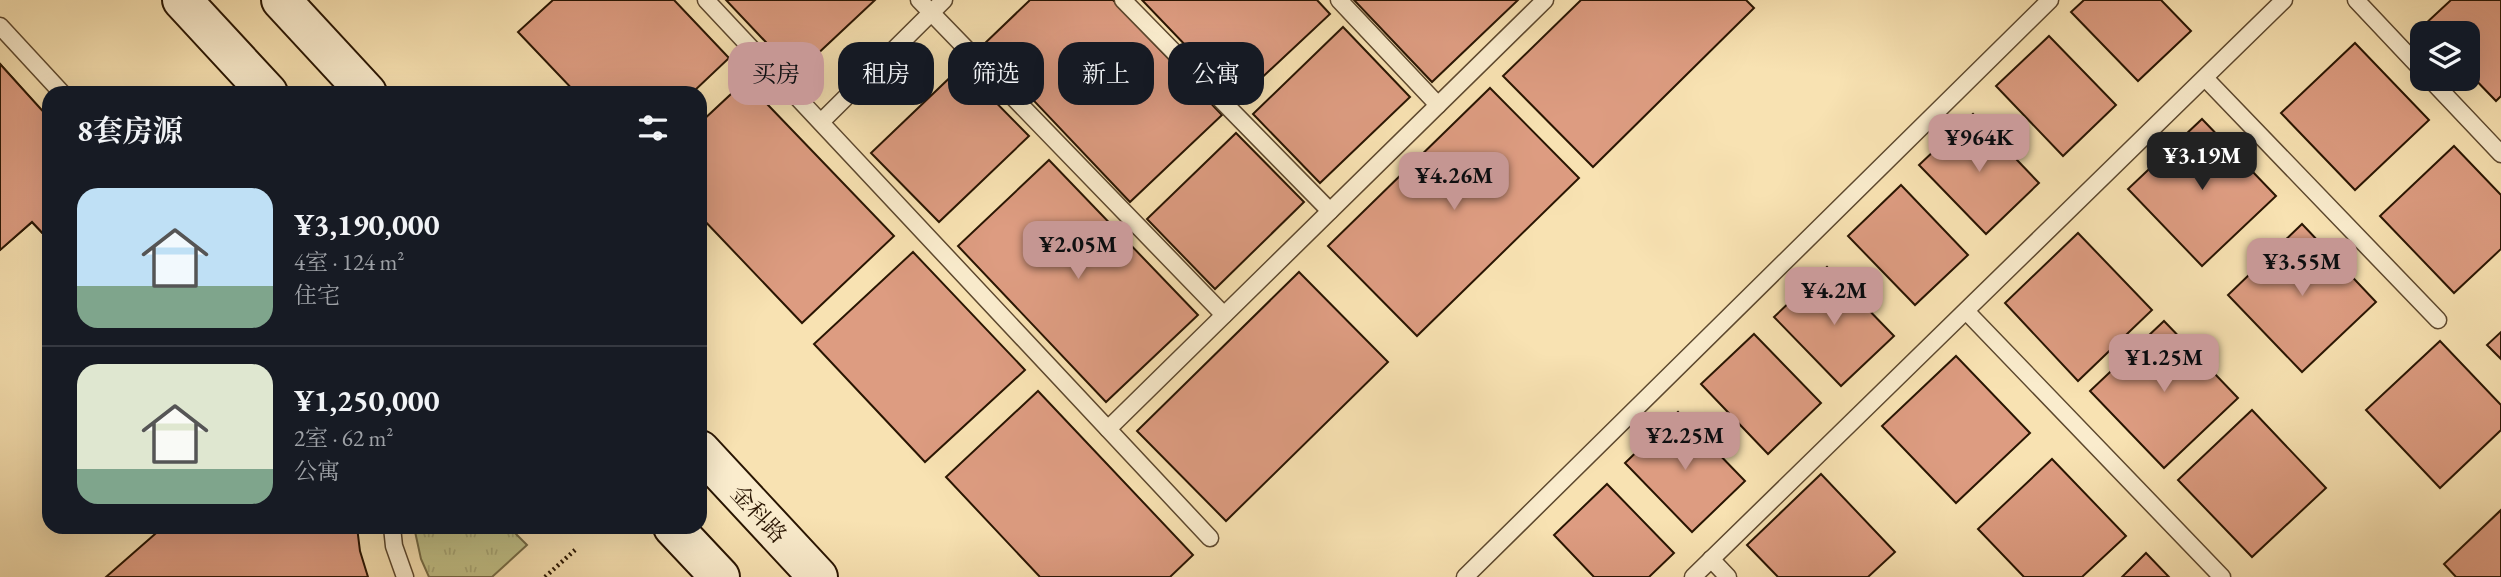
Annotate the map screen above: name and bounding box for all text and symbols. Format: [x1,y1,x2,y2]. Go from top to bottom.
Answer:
map controls [2410,21,2480,91]
button: layers [2410,21,2480,91]
chip: 买房 [728,42,824,105]
chip: 租房 [838,42,934,105]
chip: 筛选 [948,42,1044,105]
chip: 新上 [1058,42,1154,105]
chip: 公寓 [1168,42,1264,105]
icon: filters [634,109,672,147]
text: 8套房源 [77,111,183,150]
pin: ¥964K [1930,114,2028,174]
text: ¥964K [1944,122,2014,152]
pin: ¥3.19M [2145,132,2259,192]
text: ¥3.19M [2163,140,2241,170]
pin: ¥4.26M [1397,152,1511,212]
text: ¥4.26M [1415,160,1493,190]
text: ¥3,190,000 [294,205,440,244]
icon: home [133,216,217,300]
pin: ¥2.05M [1021,222,1135,281]
text: ¥2.05M [1039,229,1117,259]
pin: ¥3.55M [2245,238,2359,298]
text: ¥3.55M [2263,246,2341,276]
text: 4室 · 124 m² [294,247,404,277]
pin: ¥4.2M [1785,268,1883,327]
text: ¥4.2M [1801,275,1867,305]
text: 住宅 [294,280,340,310]
pin: ¥1.25M [2107,334,2221,394]
text: ¥1.25M [2125,342,2203,372]
text: ¥1,250,000 [294,381,440,420]
icon: home [133,392,217,476]
pin: ¥2.25M [1628,412,1742,472]
text: ¥2.25M [1646,420,1724,450]
text: 2室 · 62 m² [294,423,393,453]
text: 公寓 [294,456,340,486]
street label: 金科路 [725,479,793,549]

